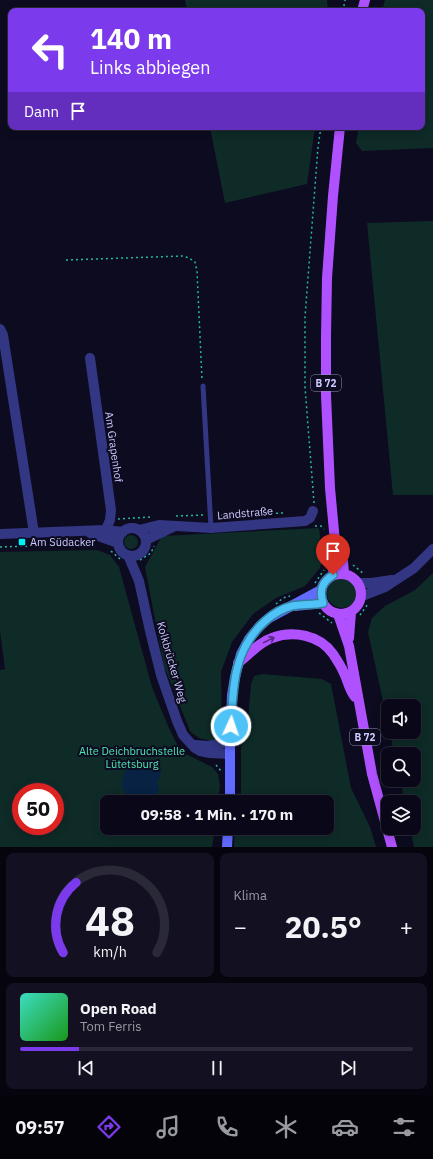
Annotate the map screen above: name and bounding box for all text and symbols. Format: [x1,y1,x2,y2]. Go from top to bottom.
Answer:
text: 140 m [90,20,172,57]
icon: left [24,24,76,76]
text: Links abbiegen [90,56,210,79]
icon: arrive [67,100,89,122]
text: Dann [24,102,59,121]
road number: B 72 [311,375,341,391]
street label: Am Grapenhof [102,411,126,484]
street label: Landstraße [216,504,274,522]
pin [316,534,350,575]
place label: Am Südacker [30,535,95,549]
marker: Am Südacker [17,537,27,547]
icon: arrive [322,540,344,562]
street label: Kolkbrücker Weg [154,620,190,704]
one-way arrow [263,636,275,643]
map controls [381,699,421,835]
button: sound [381,699,421,739]
position arrow [210,705,252,747]
road number: B 72 [350,729,380,745]
park label: Alte Deichbruchstelle Lütetsburg [79,744,185,771]
button: search [381,747,421,787]
speed limit sign: 50 [12,783,64,835]
button: layers [381,795,421,835]
text: 09:58 · 1 Min. · 170 m [141,805,293,824]
text: Klima [234,887,267,904]
text: 48 [85,893,135,947]
text: 20.5° [285,907,362,946]
text: − [234,912,247,941]
text: + [400,912,413,941]
text: km/h [93,942,127,961]
text: Open Road [80,999,157,1018]
text: Tom Ferris [80,1018,142,1035]
icon: previous [75,1057,97,1079]
icon: pause [206,1057,228,1079]
icon: next [337,1057,359,1079]
icon: directions [95,1113,123,1141]
icon: music [154,1113,182,1141]
icon: phone [213,1113,241,1141]
icon: climate [272,1113,300,1141]
icon: car [331,1113,359,1141]
icon: filters [390,1113,418,1141]
text: 09:57 [15,1116,65,1139]

